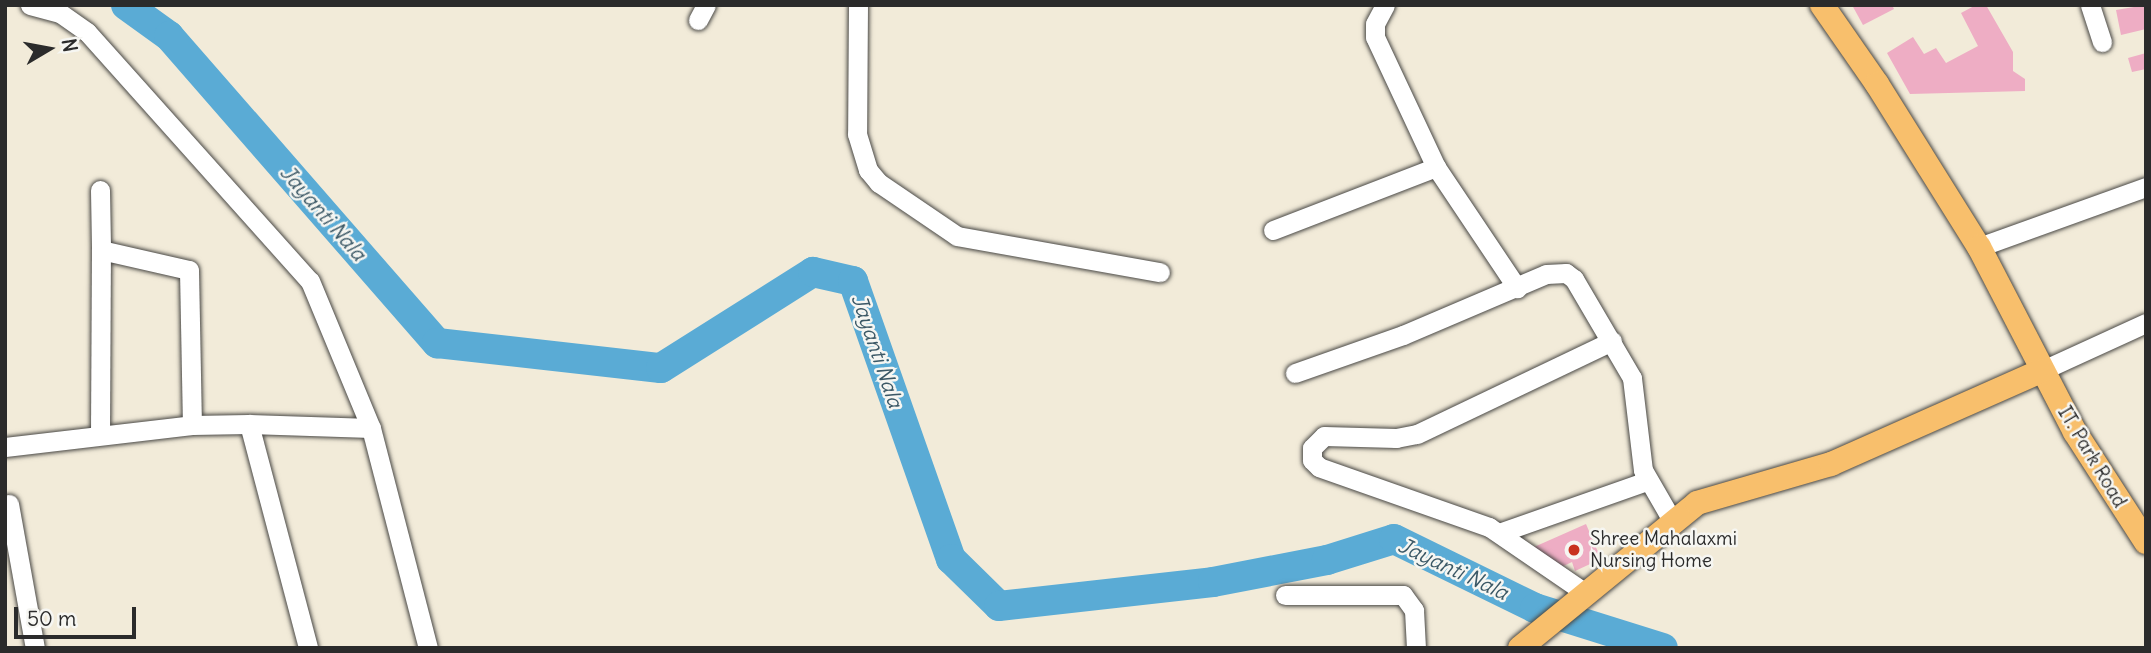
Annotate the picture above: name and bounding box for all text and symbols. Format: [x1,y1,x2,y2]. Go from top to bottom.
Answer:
north arrow [14,14,84,84]
text: N [57,37,83,54]
water label: Jayanti Nala [275,160,371,266]
water label: Jayanti Nala [846,291,908,411]
street label: IT. Park Road [2053,402,2131,512]
place label: Shree Mahalaxmi Nursing Home [1590,528,1737,572]
water label: Jayanti Nala [1394,533,1512,605]
marker: Shree Mahalaxmi Nursing Home [1564,540,1584,560]
scale bar [18,594,140,638]
text: 50 m [27,605,76,632]

